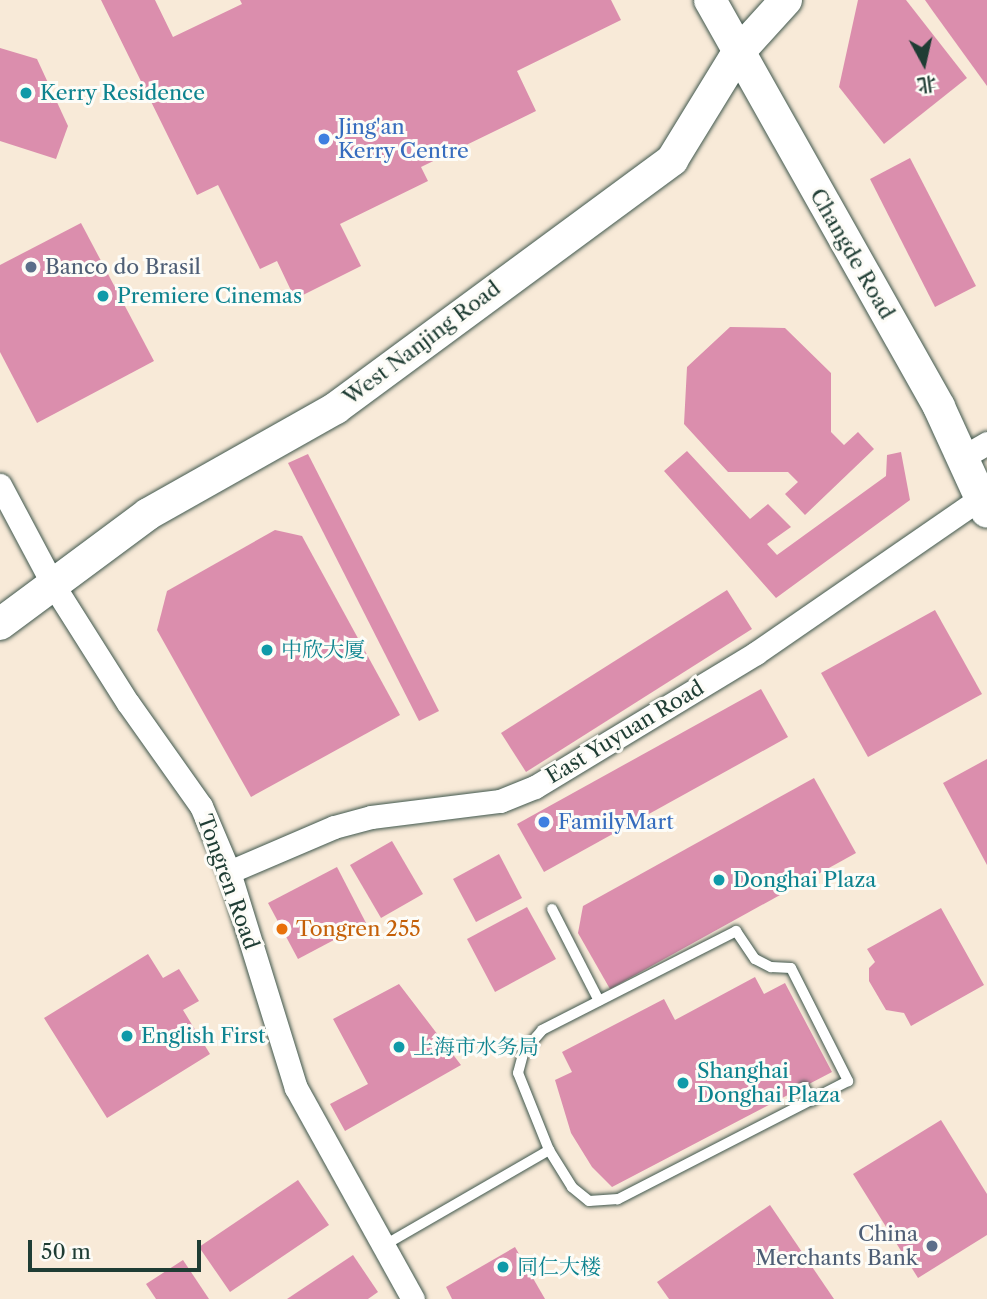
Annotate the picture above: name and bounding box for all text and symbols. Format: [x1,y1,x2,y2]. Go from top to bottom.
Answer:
north arrow [889,28,959,98]
text: 北 [916,72,938,97]
place label: Kerry Residence [40,80,206,106]
marker: Kerry Residence [18,85,34,101]
place label: Jing'an Kerry Centre [338,114,469,164]
marker: Jing'an Kerry Centre [316,131,332,147]
street label: Changde Road [804,184,900,324]
place label: Banco do Brasil [45,254,201,280]
marker: Banco do Brasil [23,259,39,275]
street label: West Nanjing Road [338,276,506,410]
place label: Premiere Cinemas [117,283,302,309]
marker: Premiere Cinemas [95,288,111,304]
place label: 中欣大厦 [281,637,365,663]
marker: 中欣大厦 [259,642,275,658]
street label: East Yuyuan Road [541,675,709,789]
place label: FamilyMart [558,809,674,835]
street label: Tongren Road [192,811,264,953]
marker: FamilyMart [536,814,552,830]
place label: Donghai Plaza [733,867,876,893]
marker: Donghai Plaza [711,872,727,888]
place label: Tongren 255 [296,916,421,942]
marker: Tongren 255 [274,921,290,937]
place label: English First [141,1023,265,1049]
marker: English First [119,1028,135,1044]
place label: 上海市水务局 [413,1034,539,1060]
marker: 上海市水务局 [391,1039,407,1055]
place label: Shanghai Donghai Plaza [697,1058,840,1108]
marker: Shanghai Donghai Plaza [675,1075,691,1091]
place label: China Merchants Bank [755,1221,918,1271]
scale bar [32,1226,205,1270]
marker: China Merchants Bank [924,1238,940,1254]
text: 50 m [41,1239,91,1264]
place label: 同仁大楼 [517,1254,601,1280]
marker: 同仁大楼 [495,1259,511,1275]

